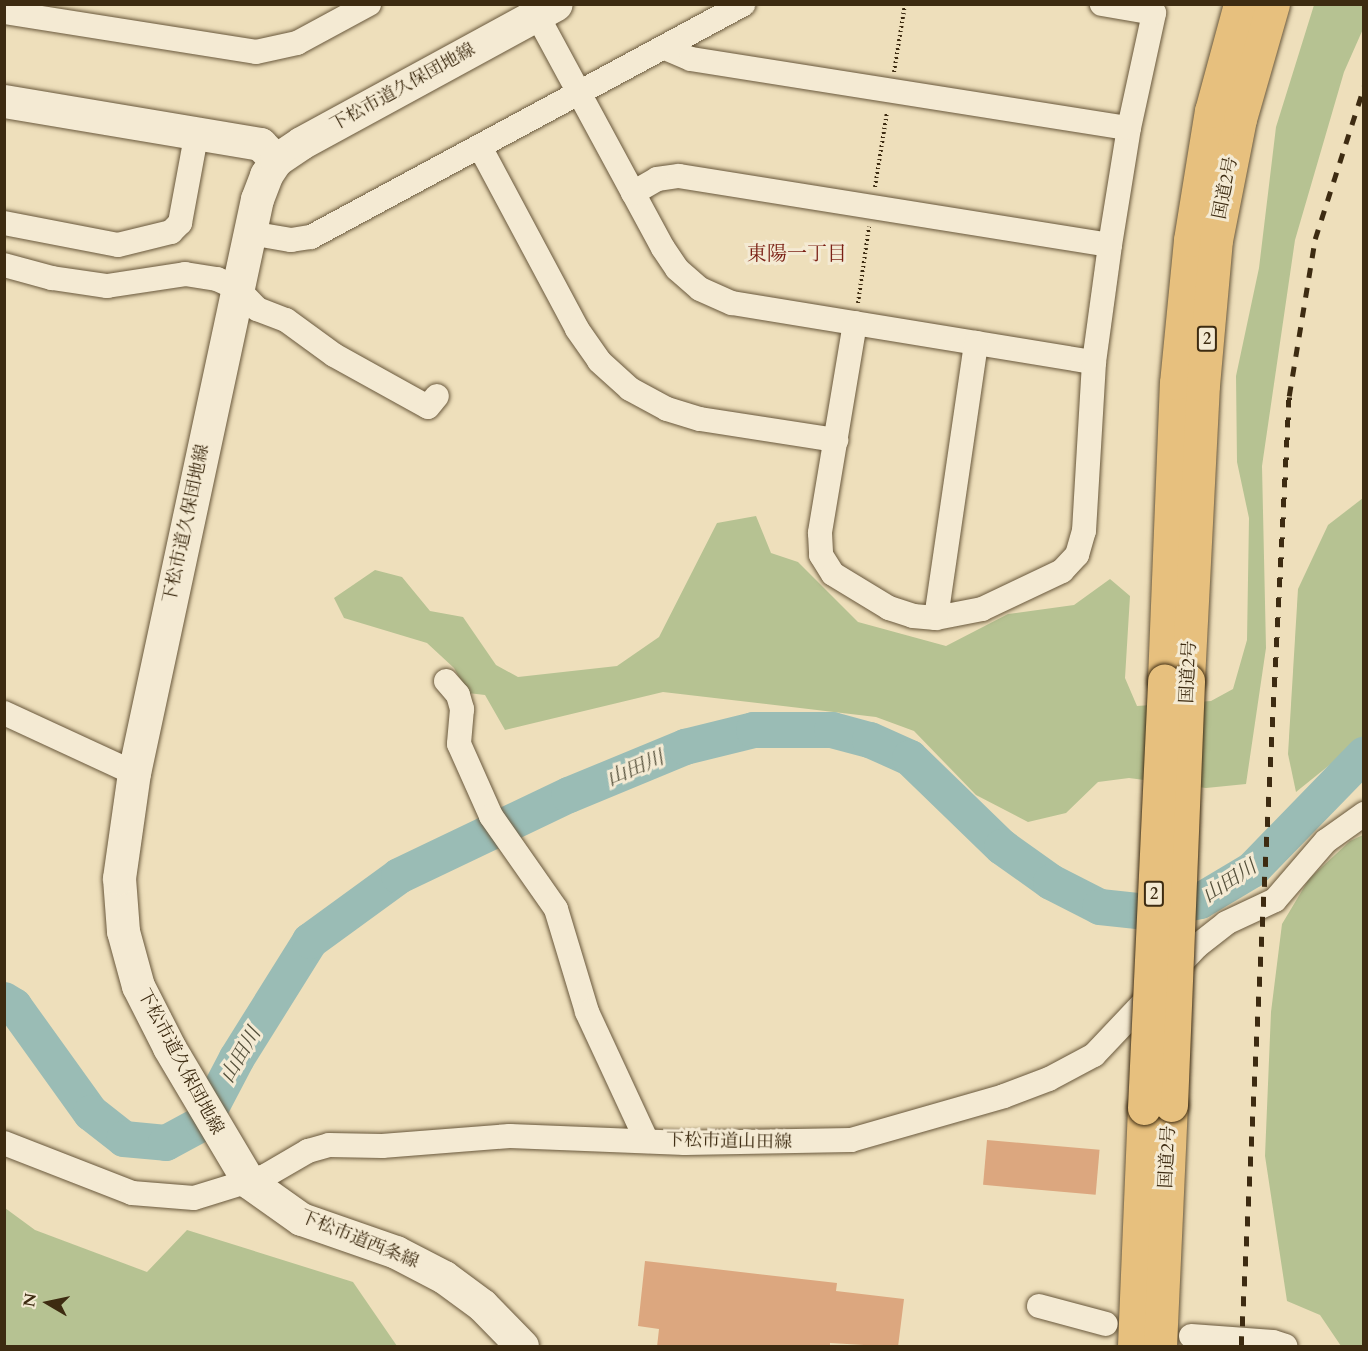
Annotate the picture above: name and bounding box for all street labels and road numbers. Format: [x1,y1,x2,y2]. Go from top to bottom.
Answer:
street label: 下松市道久保団地線 [327,39,479,137]
street label: 国道2号 [1209,155,1243,221]
road number: 2 [1196,326,1218,352]
street label: 下松市道久保団地線 [160,443,214,605]
street label: 国道2号 [1177,640,1201,704]
road number: 2 [1144,881,1164,907]
street label: 下松市道久保団地線 [132,985,228,1139]
street label: 国道2号 [1156,1125,1180,1189]
street label: 下松市道山田線 [666,1130,792,1154]
street label: 下松市道西条線 [297,1206,421,1274]

